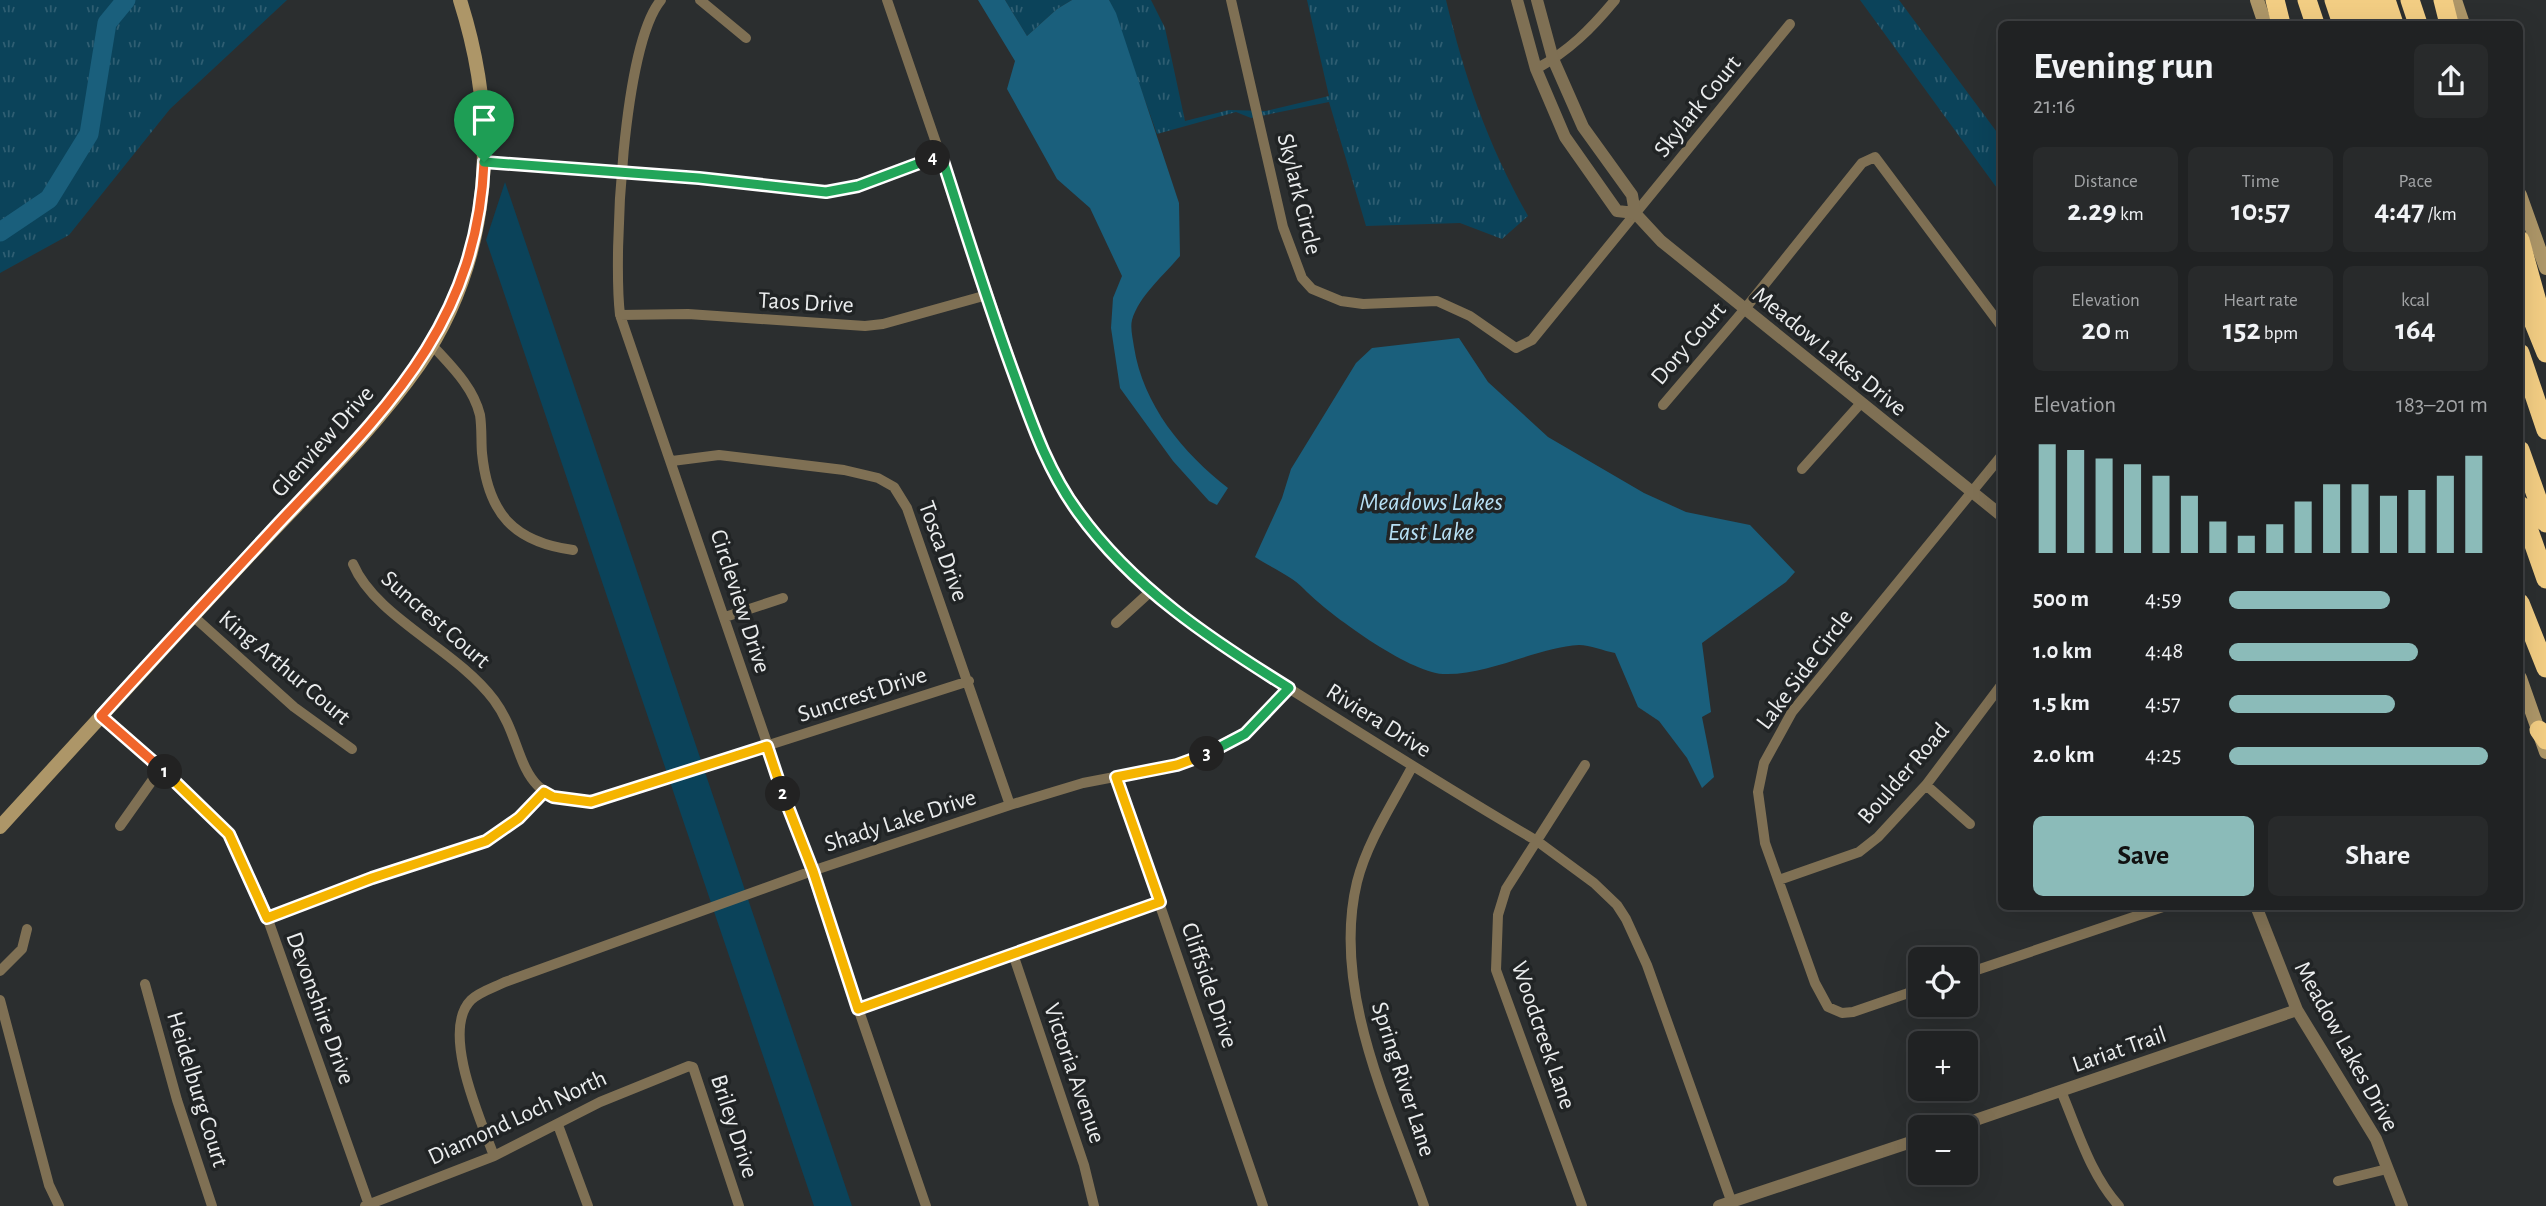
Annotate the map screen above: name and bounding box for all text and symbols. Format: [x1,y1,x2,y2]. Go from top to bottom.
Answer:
button: share [2414,44,2488,118]
text: Evening run [2033,48,2214,86]
street label: Skylark Court [1650,51,1746,162]
pin [454,90,514,162]
text: 21:16 [2033,95,2075,118]
icon: arrive [465,101,503,139]
street label: Skylark Circle [1272,131,1326,257]
pin: 4 [916,140,950,176]
text: 4 [928,148,937,167]
text: Distance [2073,172,2138,191]
text: Time [2242,172,2279,191]
text: Pace [2398,172,2433,191]
text: 2.29 [2067,196,2117,226]
text: 10:57 [2231,196,2290,226]
text: 4:47 [2374,196,2424,226]
text: km [2117,205,2144,224]
text: /km [2424,205,2457,224]
street label: Meadow Lakes Drive [1748,283,1911,421]
street label: Taos Drive [757,289,854,317]
text: Elevation [2071,291,2140,310]
text: Heart rate [2223,291,2298,310]
text: kcal [2401,291,2430,310]
street label: Dory Court [1647,298,1731,389]
text: 20 [2081,315,2111,345]
text: 152 [2223,315,2261,345]
text: 164 [2395,315,2436,345]
text: m [2111,324,2130,343]
text: bpm [2261,324,2298,343]
street label: Glenview Drive [267,382,379,502]
text: Elevation [2033,394,2116,417]
text: 183–201 m [2396,394,2488,417]
water label: Meadows Lakes East Lake [1359,489,1503,545]
street label: Tosca Drive [914,498,972,605]
street label: Circleview Drive [706,527,775,676]
street label: Suncrest Court [376,566,494,673]
text: 500 m [2033,588,2089,611]
text: 4:59 [2145,588,2182,611]
street label: Lake Side Circle [1752,605,1858,734]
street label: King Arthur Court [214,606,355,730]
text: 1.0 km [2033,640,2092,663]
text: 4:48 [2145,640,2183,663]
street label: Suncrest Drive [795,663,930,727]
street label: Riviera Drive [1322,679,1435,762]
text: 1.5 km [2033,692,2090,715]
text: 4:57 [2145,692,2181,715]
street label: Boulder Road [1854,718,1954,829]
pin: 3 [1190,736,1224,772]
text: 3 [1202,744,1211,763]
text: 2.0 km [2033,744,2095,767]
text: 4:25 [2145,744,2181,767]
pin: 1 [148,754,182,790]
text: 1 [161,762,168,781]
pin: 2 [766,776,800,812]
text: 2 [778,784,787,803]
street label: Shady Lake Drive [822,785,979,857]
button: Save [2033,816,2254,896]
button: Share [2268,816,2488,896]
street label: Cliffside Drive [1176,920,1242,1051]
street label: Devonshire Drive [281,929,359,1088]
map controls [1908,947,1978,1185]
button: locate [1908,947,1978,1017]
street label: Woodcreek Lane [1507,958,1580,1112]
street label: Meadow Lakes Drive [2290,958,2403,1135]
street label: Spring River Lane [1367,999,1439,1160]
street label: Victoria Avenue [1039,1000,1109,1146]
street label: Heidelburg Court [162,1009,232,1170]
street label: Lariat Trail [2069,1023,2169,1077]
button: + [1908,1031,1978,1101]
street label: Diamond Loch North [424,1066,610,1170]
street label: Briley Drive [706,1072,762,1181]
button: − [1908,1115,1978,1185]

